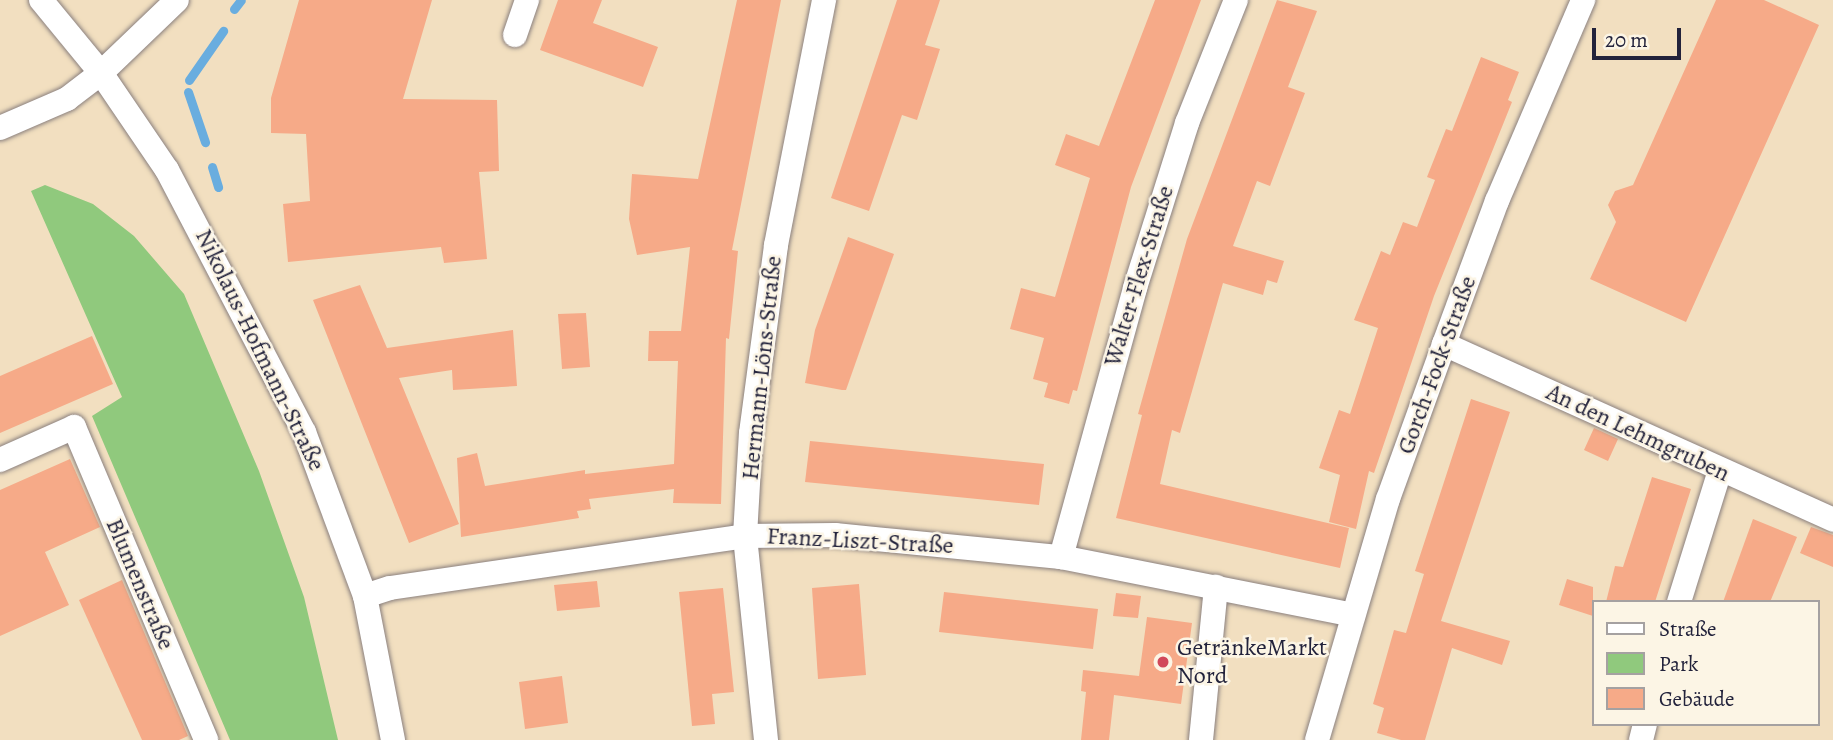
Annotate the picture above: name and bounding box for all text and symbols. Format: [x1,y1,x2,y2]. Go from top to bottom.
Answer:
scale bar [1595,14,1684,58]
text: 20 m [1605,26,1648,54]
street label: Walter-Flex-Straße [1098,182,1180,370]
street label: Nikolaus-Hofmann-Straße [189,225,331,475]
street label: Hermann-Löns-Straße [736,255,788,481]
street label: Gorch-Fock-Straße [1391,272,1483,458]
street label: An den Lehmgruben [1542,378,1734,488]
street label: Blumenstraße [99,514,181,654]
street label: Franz-Liszt-Straße [766,522,954,560]
legend [1591,600,1819,726]
text: Straße [1659,615,1717,643]
place label: GetränkeMarkt Nord [1177,634,1327,690]
text: Park [1659,650,1698,678]
marker: GetränkeMarkt Nord [1155,654,1171,670]
text: Gebäude [1659,685,1735,713]

